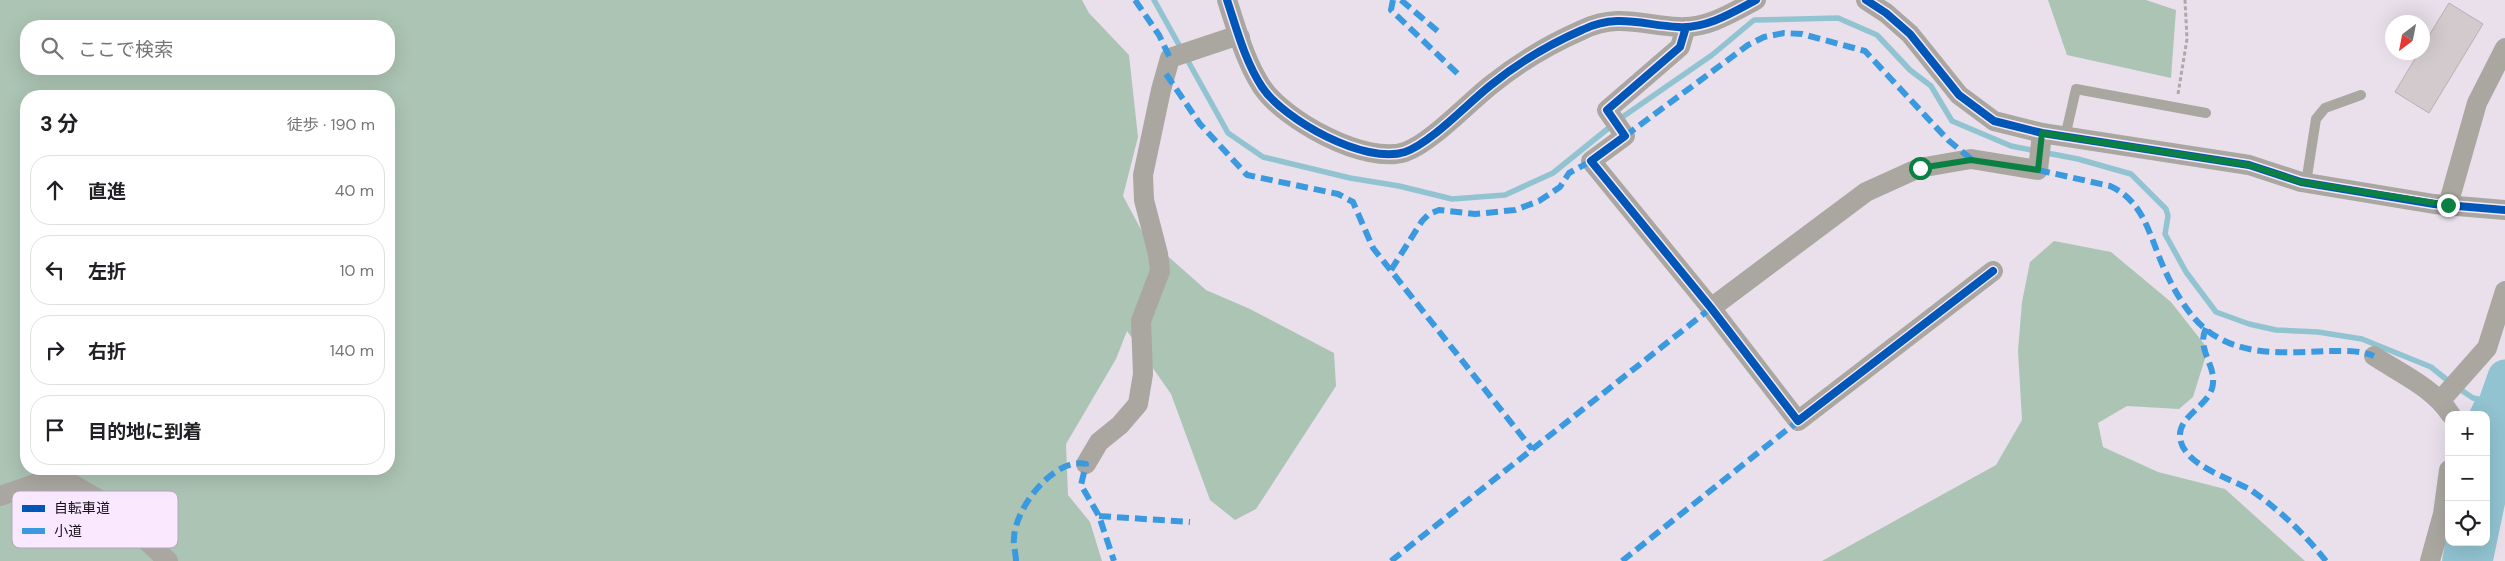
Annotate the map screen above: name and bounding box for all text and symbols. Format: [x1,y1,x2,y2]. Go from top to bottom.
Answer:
north arrow [2385,15,2430,60]
search box [20,20,395,75]
icon: search [38,34,66,62]
text: ここで検索 [78,37,173,62]
text: 3 分 [40,110,79,138]
text: 徒歩 · 190 m [287,114,375,135]
route start [1909,157,1932,180]
icon: ahead [41,176,69,204]
text: 直進 [88,179,126,204]
text: 40 m [335,180,374,201]
route end [2437,194,2460,217]
icon: left [41,256,69,284]
text: 左折 [88,259,126,284]
text: 10 m [340,260,374,281]
icon: right [41,336,69,364]
text: 右折 [88,339,126,364]
text: 140 m [330,340,374,361]
map controls [2445,411,2490,546]
button: + [2445,411,2490,456]
icon: arrive [41,416,69,444]
text: 目的地に到着 [88,419,202,444]
button: − [2445,456,2490,501]
legend [12,491,178,548]
text: 自転車道 [54,499,110,517]
button: locate [2445,501,2490,546]
text: 小道 [54,522,82,540]

